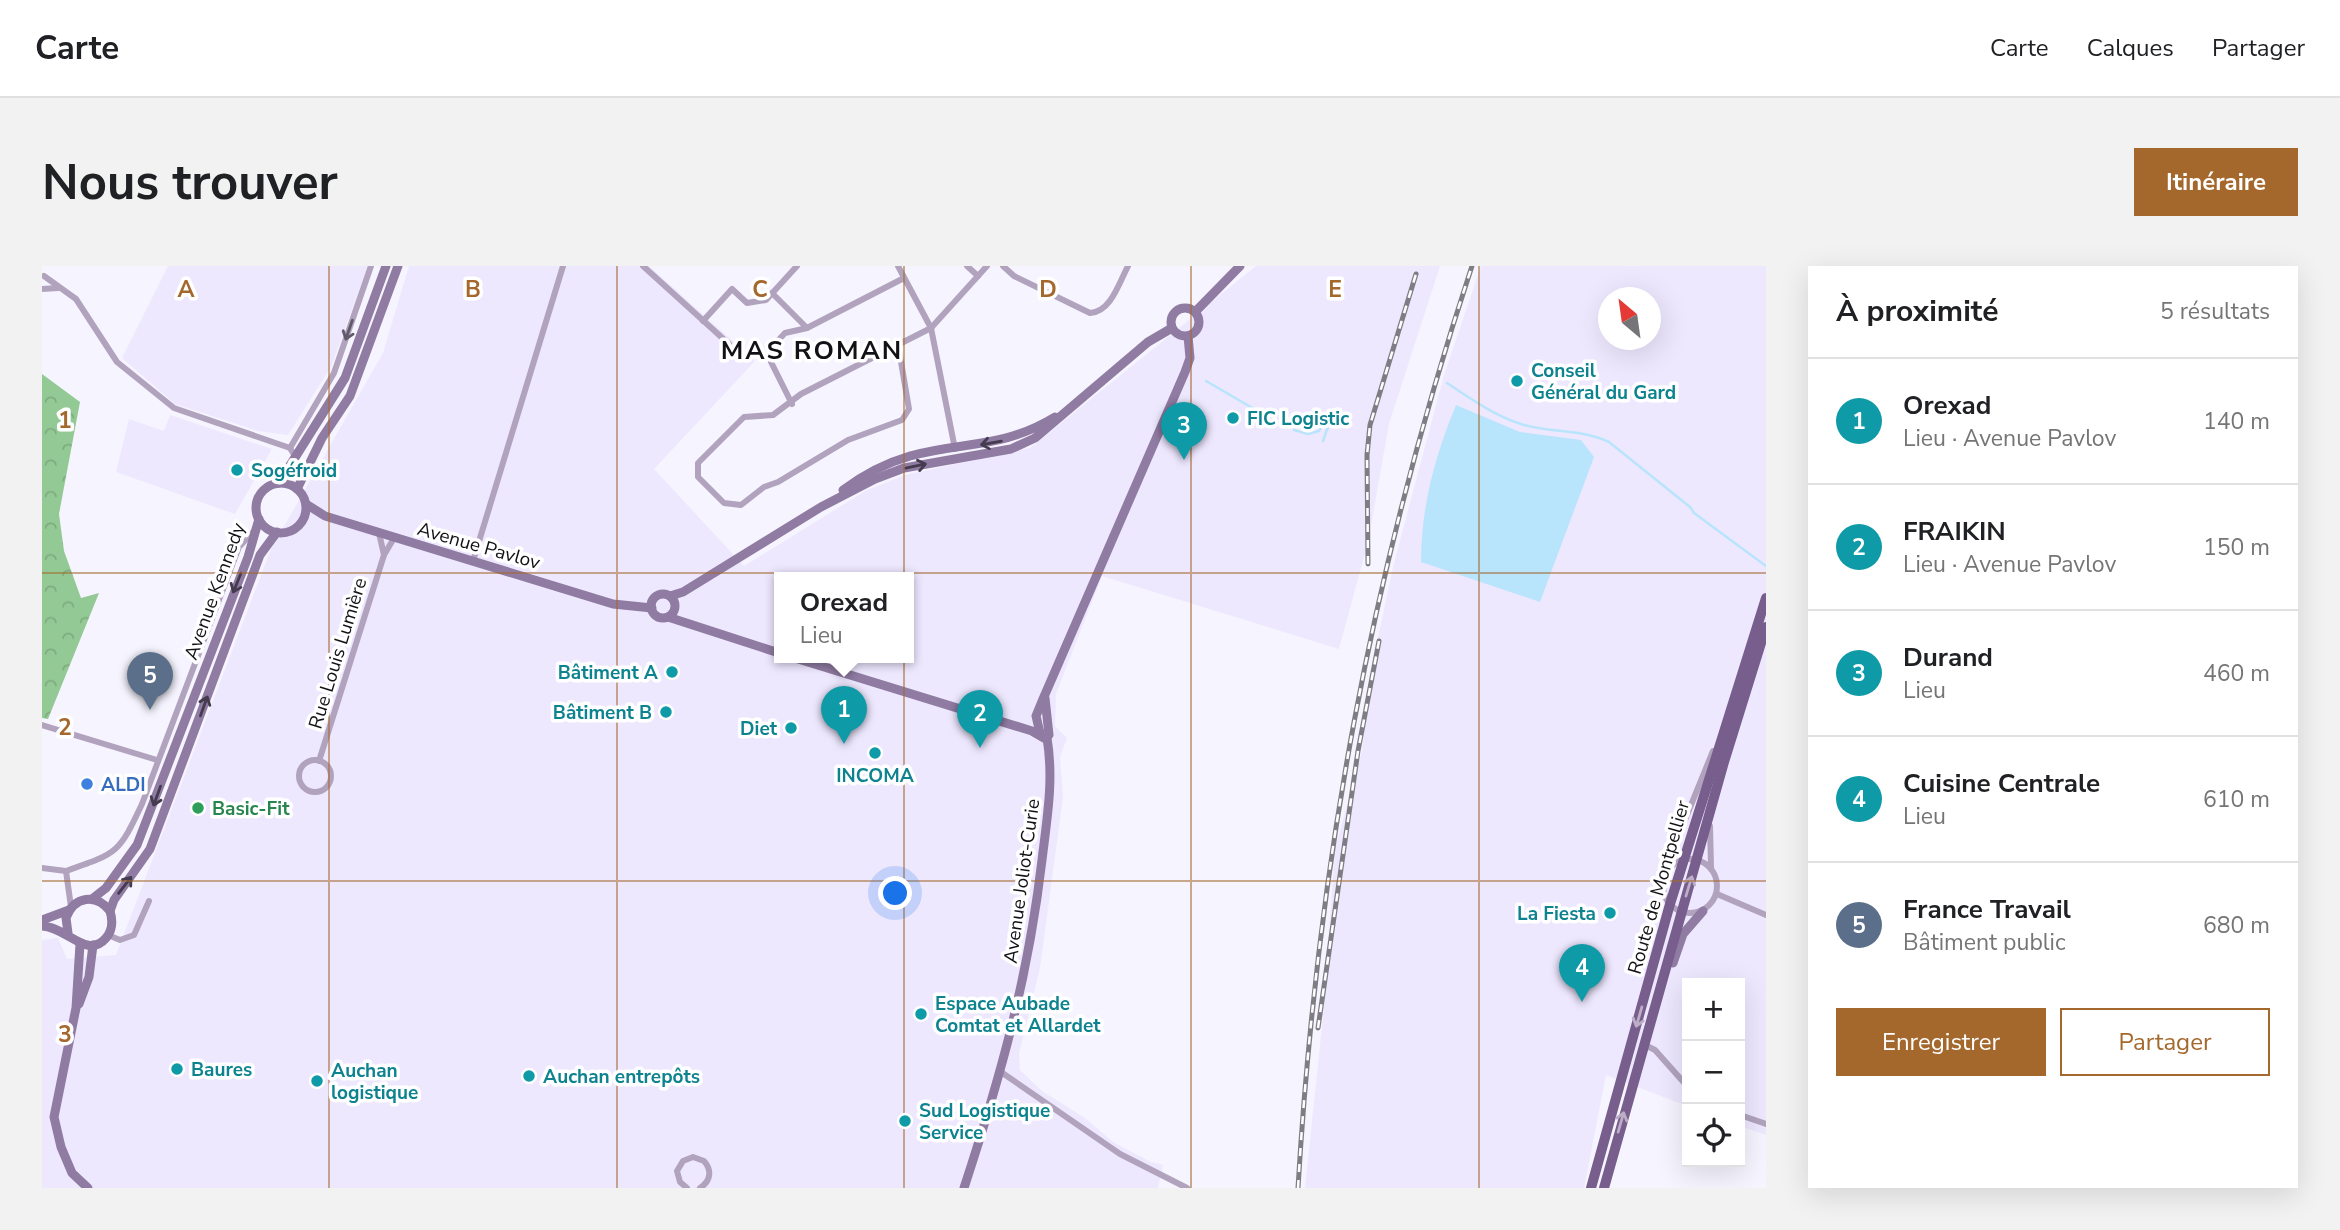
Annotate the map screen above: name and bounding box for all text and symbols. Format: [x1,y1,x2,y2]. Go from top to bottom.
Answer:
text: Carte [35,26,119,71]
text: Carte [1990,32,2049,64]
text: Calques [2087,32,2174,64]
text: Partager [2212,32,2305,64]
button: Itinéraire [2134,148,2298,216]
text: Nous trouver [42,149,338,216]
text: A [177,274,195,305]
text: B [465,274,481,305]
text: C [752,274,768,305]
text: D [1039,274,1057,305]
text: E [1328,274,1342,305]
north arrow [1598,287,1661,350]
text: À proximité [1836,291,1998,332]
text: 5 résultats [2160,296,2270,327]
one-way arrow [342,319,354,341]
district label: MAS ROMAN [721,333,903,368]
place label: Conseil Général du Gard [1531,358,1676,406]
marker: Conseil Général du Gard [1509,373,1525,389]
text: Orexad [1903,388,1991,423]
pin: 3 [1161,402,1207,460]
text: 1 [58,405,72,436]
place label: FIC Logistic [1247,406,1349,432]
text: 1 [1852,406,1866,437]
text: 140 m [2203,406,2270,437]
marker: FIC Logistic [1225,410,1241,426]
text: Lieu · Avenue Pavlov [1903,423,2116,454]
one-way arrow [980,437,1003,450]
place label: Sogéfroid [251,458,337,484]
one-way arrow [904,459,927,472]
marker: Sogéfroid [229,462,245,478]
text: FRAIKIN [1903,514,2006,549]
street label: Avenue Pavlov [414,516,543,576]
street label: Avenue Kennedy [178,519,252,663]
text: 2 [1852,532,1866,563]
text: 150 m [2203,532,2270,563]
text: Lieu · Avenue Pavlov [1903,549,2116,580]
one-way arrow [230,572,243,593]
popup [774,572,914,663]
street label: Rue Louis Lumière [303,575,373,732]
text: Orexad [800,585,888,620]
text: Lieu [800,620,843,651]
text: Durand [1903,640,1993,675]
pin: 5 [127,652,173,710]
text: 3 [1852,658,1866,689]
text: 460 m [2203,658,2270,689]
place label: Bâtiment A [558,660,659,686]
marker: Bâtiment A [664,664,680,680]
text: Lieu [1903,675,1946,706]
pin: 1 [821,686,867,744]
pin: 2 [957,690,1003,748]
one-way arrow [198,695,211,717]
place label: Bâtiment B [553,700,652,726]
marker: Bâtiment B [658,704,674,720]
text: 2 [58,712,72,743]
place label: Diet [740,716,778,742]
marker: Diet [783,720,799,736]
marker: INCOMA [867,745,883,761]
place label: INCOMA [836,763,915,789]
text: Cuisine Centrale [1903,766,2100,801]
place label: ALDI [101,772,146,798]
marker: ALDI [79,776,95,792]
text: 4 [1852,784,1866,815]
text: 610 m [2203,784,2270,815]
one-way arrow [150,785,163,807]
place label: Basic-Fit [212,796,290,822]
street label: Avenue Joliot-Curie [998,797,1046,965]
street label: Route de Montpellier [1622,797,1696,977]
marker: Basic-Fit [190,800,206,816]
text: Lieu [1903,801,1946,832]
one-way arrow [1683,875,1696,897]
your location [878,876,912,910]
one-way arrow [118,877,133,895]
text: France Travail [1903,892,2071,927]
place label: La Fiesta [1517,901,1596,927]
marker: La Fiesta [1602,905,1618,921]
text: 5 [1852,910,1866,941]
text: 680 m [2203,910,2270,941]
text: Bâtiment public [1903,927,2066,958]
pin: 4 [1559,944,1605,1002]
map controls [1682,978,1745,1167]
button: + [1682,978,1745,1041]
place label: Espace Aubade Comtat et Allardet [935,991,1101,1039]
marker: Espace Aubade Comtat et Allardet [913,1006,929,1022]
one-way arrow [1632,1006,1645,1028]
button: Enregistrer [1836,1008,2046,1076]
button: Partager [2060,1008,2270,1076]
text: 3 [58,1019,72,1050]
button: − [1682,1041,1745,1104]
place label: Baures [191,1057,252,1083]
place label: Auchan logistique [331,1058,418,1106]
marker: Baures [169,1061,185,1077]
place label: Auchan entrepôts [543,1064,700,1090]
marker: Auchan entrepôts [521,1068,537,1084]
marker: Auchan logistique [309,1073,325,1089]
place label: Sud Logistique Service [919,1098,1050,1146]
button: locate [1682,1104,1745,1167]
one-way arrow [1615,1111,1628,1133]
marker: Sud Logistique Service [897,1113,913,1129]

